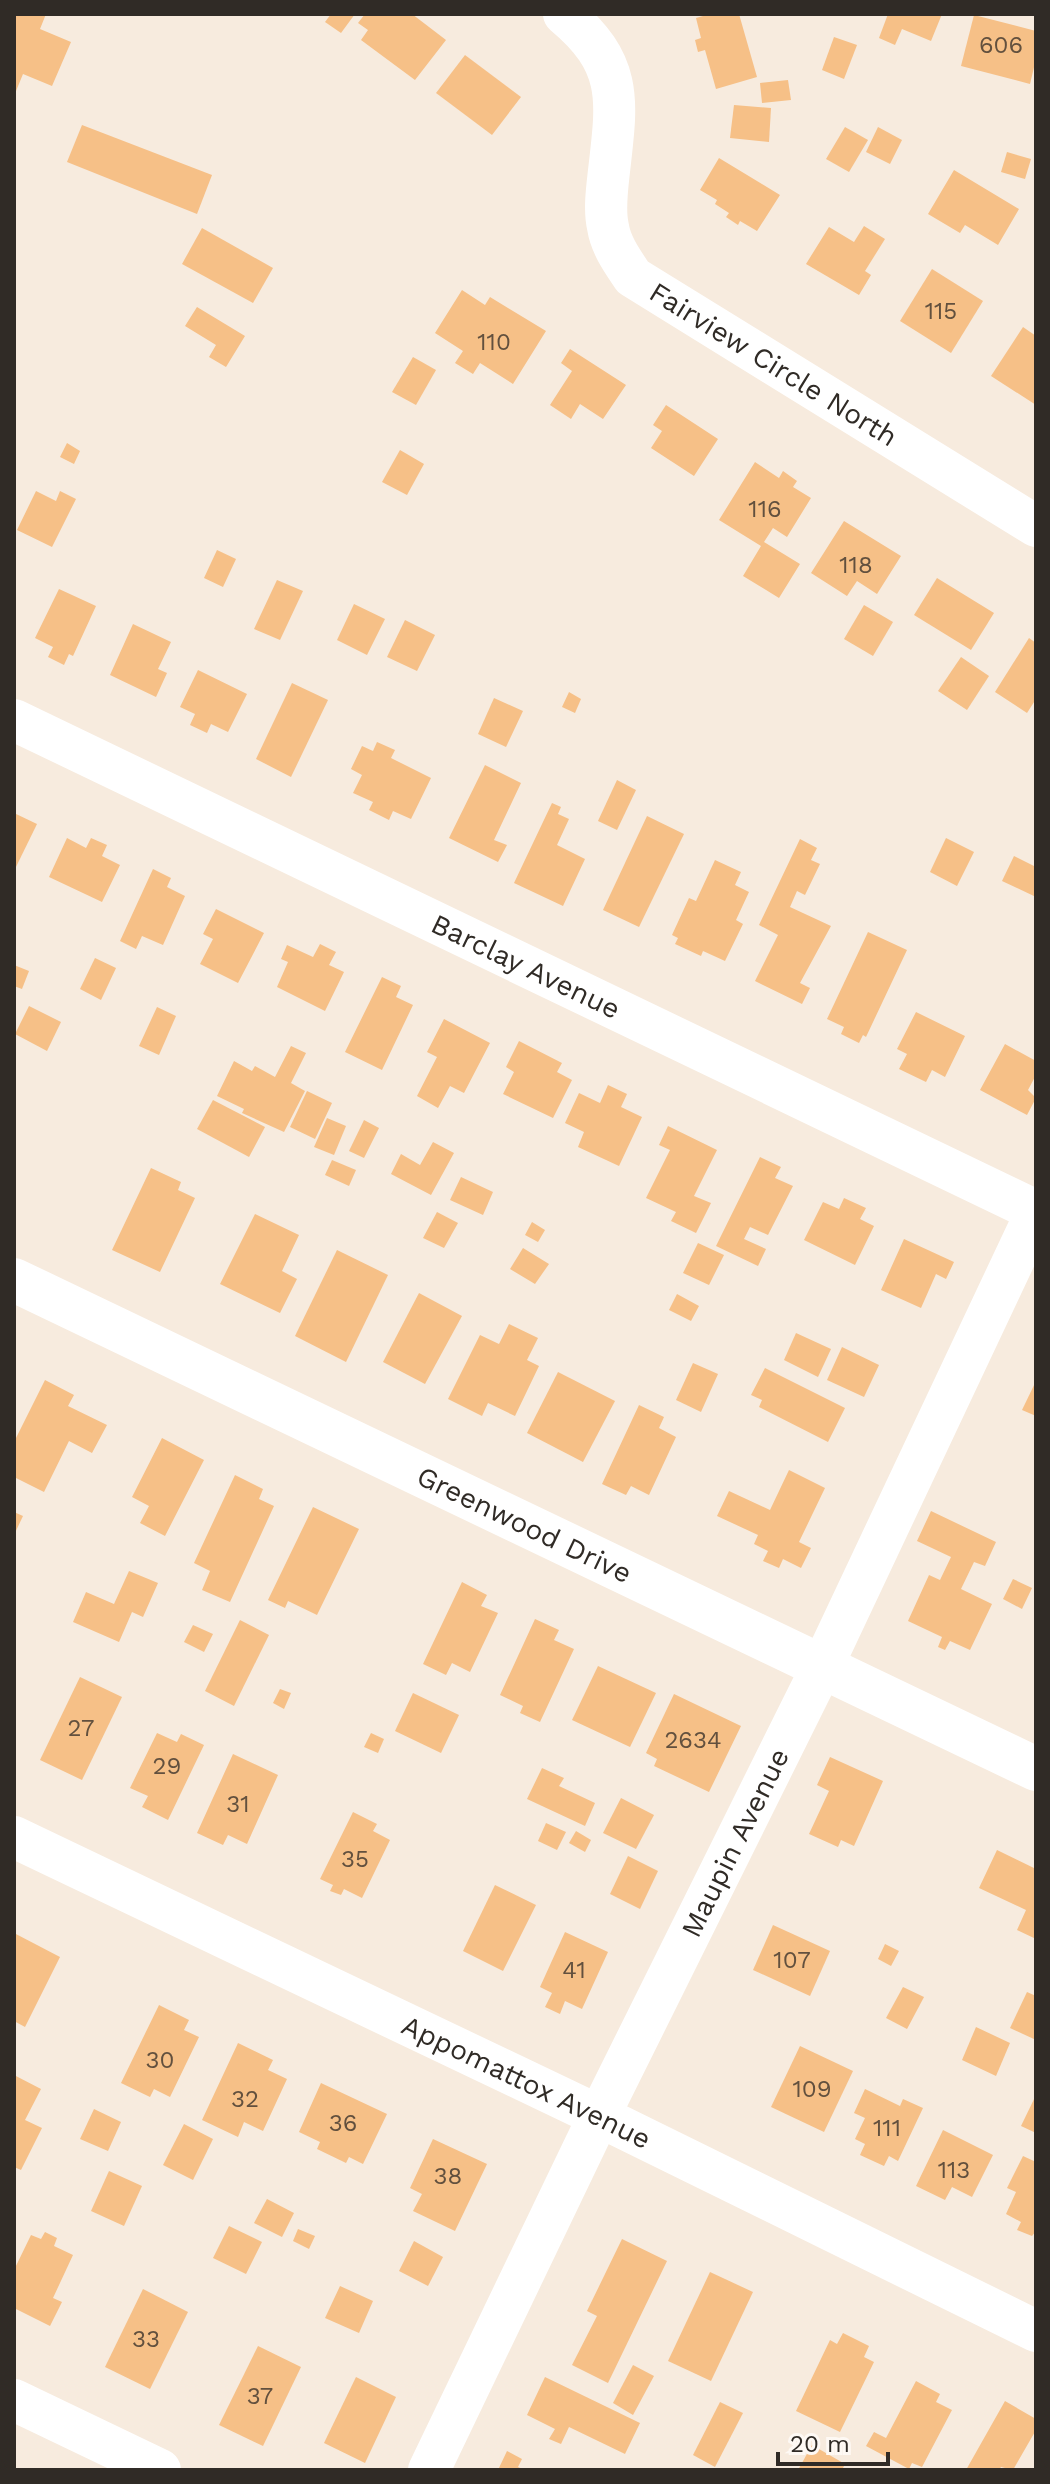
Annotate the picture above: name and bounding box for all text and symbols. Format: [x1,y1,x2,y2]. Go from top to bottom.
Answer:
house number: 606 [979,31,1023,59]
street label: Fairview Circle North [644,275,903,453]
house number: 115 [925,297,957,325]
house number: 110 [477,328,511,356]
house number: 116 [748,495,782,523]
house number: 118 [839,551,873,579]
street label: Barclay Avenue [426,907,626,1026]
street label: Greenwood Drive [412,1459,637,1590]
house number: 27 [68,1714,94,1742]
house number: 2634 [664,1726,722,1754]
street label: Maupin Avenue [674,1743,796,1943]
house number: 29 [153,1752,181,1780]
house number: 31 [226,1790,250,1818]
house number: 35 [341,1845,369,1873]
house number: 107 [773,1946,811,1974]
house number: 41 [562,1956,586,1984]
street label: Appomattox Avenue [397,2008,656,2156]
house number: 30 [146,2046,174,2074]
house number: 109 [792,2075,832,2103]
house number: 32 [231,2085,259,2113]
house number: 36 [329,2109,357,2137]
house number: 111 [873,2114,901,2142]
house number: 113 [938,2156,970,2184]
house number: 38 [434,2162,462,2190]
house number: 33 [132,2325,160,2353]
house number: 37 [247,2382,273,2410]
scale bar [778,2416,888,2466]
text: 20 m [790,2430,850,2458]

